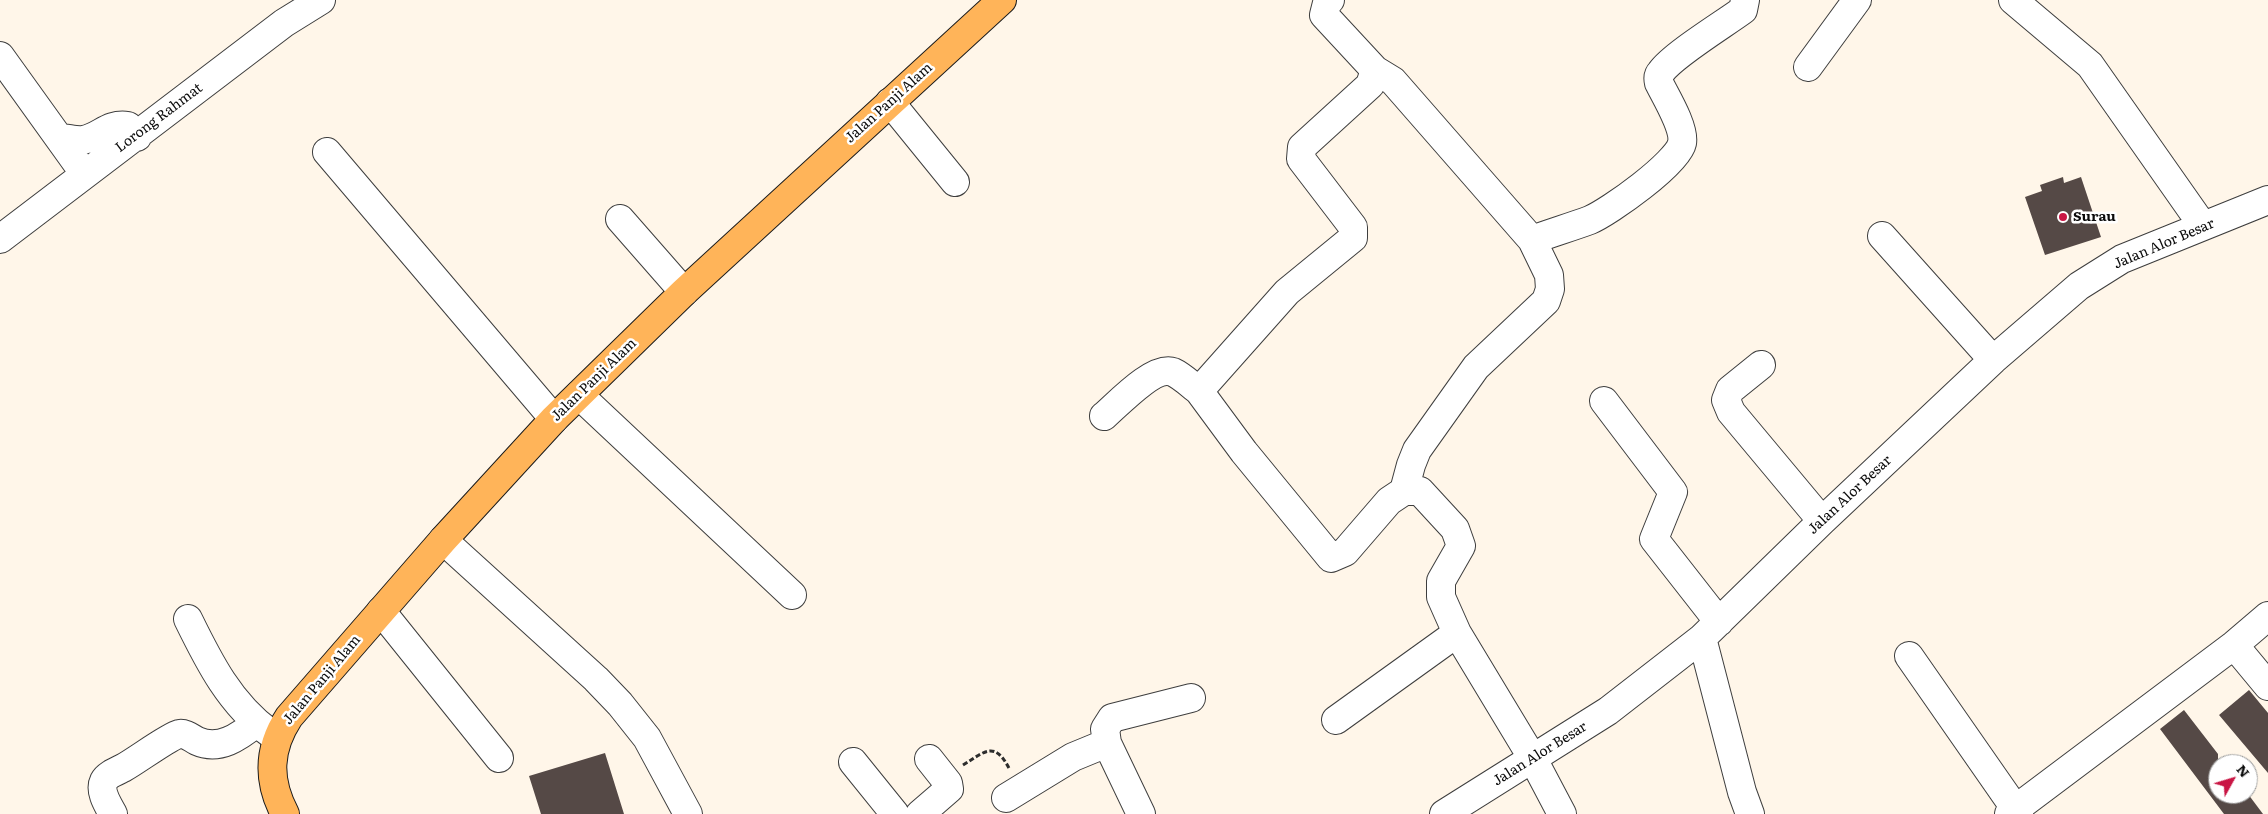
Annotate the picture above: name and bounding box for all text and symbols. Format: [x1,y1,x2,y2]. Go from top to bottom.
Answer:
street label: Jalan Panji Alam [842,59,936,147]
street label: Lorong Rahmat [112,80,206,156]
place label: Surau [2073,209,2116,225]
marker: Surau [2057,211,2069,223]
street label: Jalan Alor Besar [2111,215,2217,273]
street label: Jalan Panji Alam [548,335,640,425]
street label: Jalan Alor Besar [1805,452,1895,538]
street label: Jalan Panji Alam [280,632,364,728]
street label: Jalan Alor Besar [1490,718,1590,790]
north arrow [2208,754,2258,804]
text: N [2232,759,2255,781]

